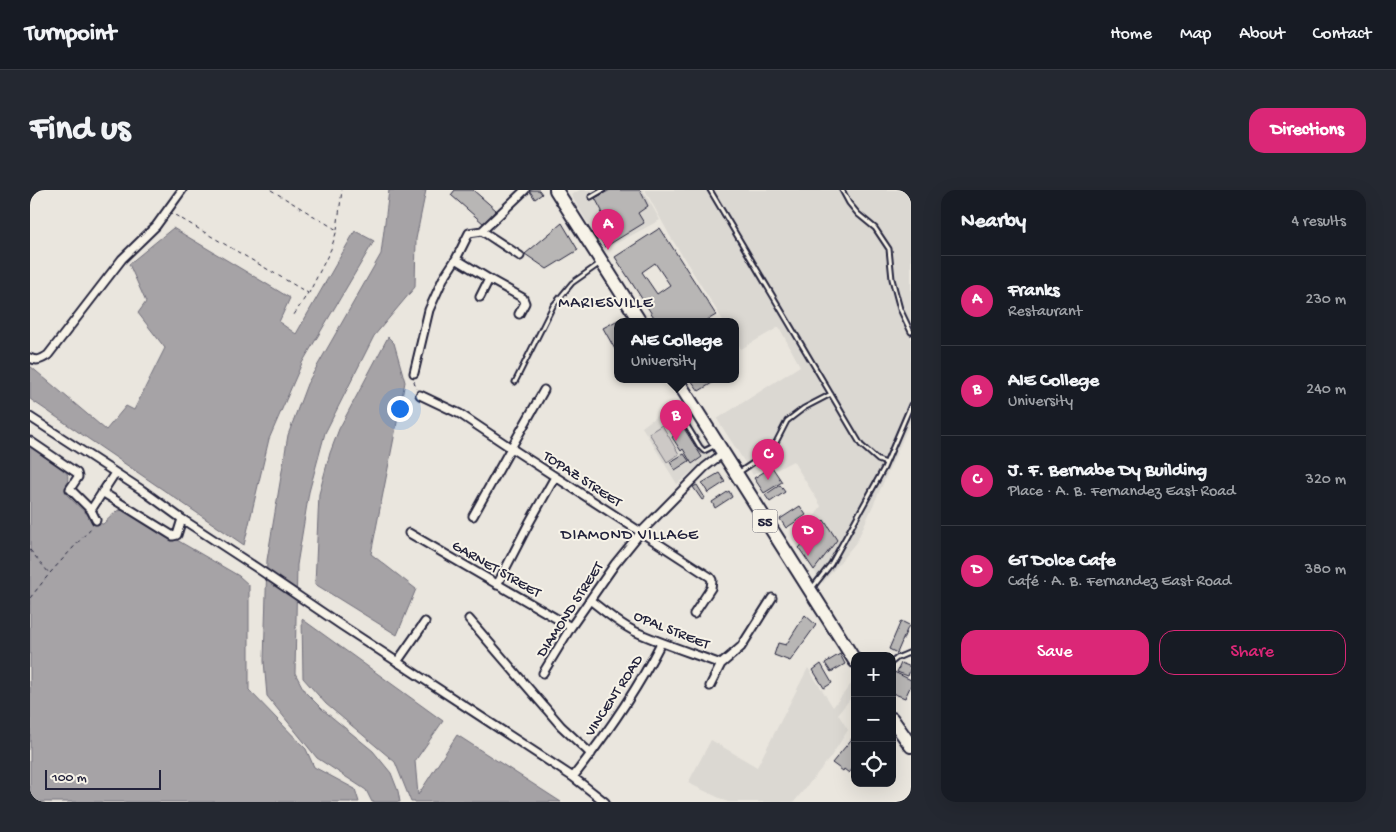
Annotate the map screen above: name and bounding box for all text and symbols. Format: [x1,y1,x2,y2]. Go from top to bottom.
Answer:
text: Turnpoint [25,20,116,49]
text: Home [1110,24,1152,45]
text: Map [1180,24,1211,45]
text: About [1239,24,1285,45]
text: Contact [1313,24,1371,45]
button: Directions [1249,108,1366,153]
text: Find us [30,110,130,151]
pin: A [592,209,624,250]
text: Nearby [961,210,1026,235]
text: 4 results [1291,213,1346,232]
text: Franks [1008,280,1060,303]
text: A [972,291,982,310]
text: 230 m [1306,291,1346,310]
district label: MARIESVILLE [558,295,654,314]
text: Restaurant [1008,303,1082,322]
popup [614,318,739,383]
text: AIE College [631,330,722,353]
text: University [631,353,696,372]
text: AIE College [1008,370,1099,393]
text: B [973,381,981,400]
text: 240 m [1306,381,1346,400]
text: University [1008,393,1073,412]
your location [387,396,413,422]
pin: B [660,400,692,441]
pin: C [752,439,784,480]
street label: TOPAZ STREET [538,447,626,512]
text: J. F. Bernabe Dy Building [1008,460,1207,483]
text: C [973,471,981,490]
text: 320 m [1306,471,1346,490]
text: Place · A. B. Fernandez East Road [1008,483,1235,502]
road number: 55 [752,510,778,532]
pin: D [792,515,824,556]
district label: DIAMOND VILLAGE [560,527,699,546]
street label: GARNET STREET [448,537,545,603]
text: GT Dolce Cafe [1008,550,1115,573]
street label: DIAMOND STREET [533,558,609,662]
text: D [972,561,982,580]
text: 380 m [1305,561,1346,580]
text: Café · A. B. Fernandez East Road [1008,573,1231,592]
street label: OPAL STREET [631,607,713,655]
button: Save [961,630,1149,675]
button: Share [1159,630,1346,675]
street label: VINCENT ROAD [581,652,648,741]
map controls [851,652,896,787]
button: + [851,652,896,697]
button: − [851,697,896,742]
button: locate [851,742,896,787]
scale bar [45,767,161,790]
text: 100 m [52,770,87,787]

